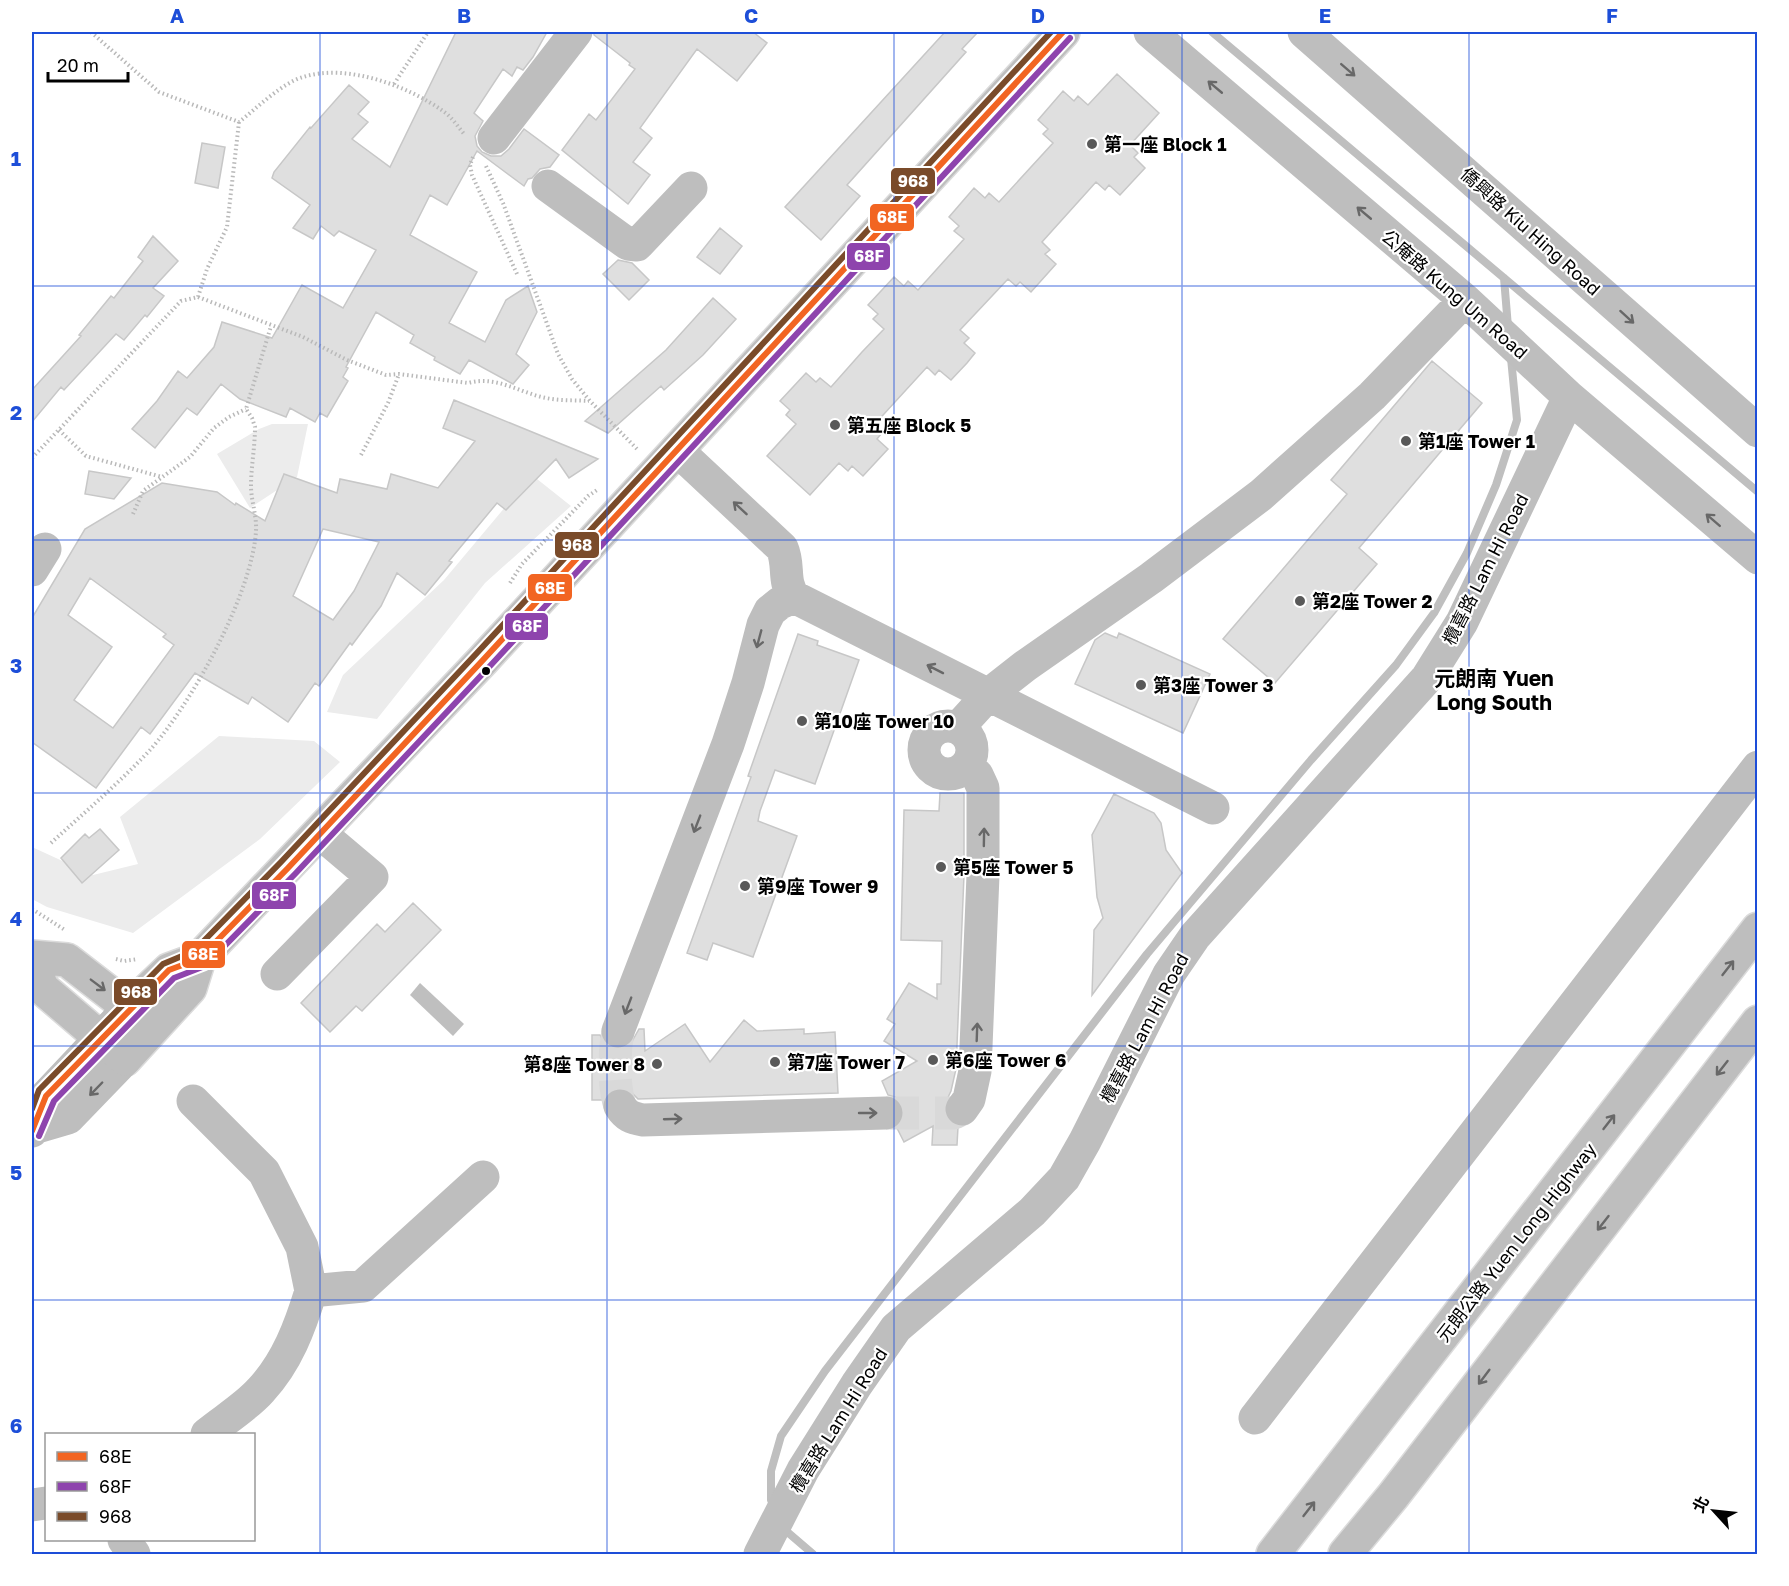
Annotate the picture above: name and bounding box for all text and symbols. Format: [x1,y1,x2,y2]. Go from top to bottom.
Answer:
text: A [170,3,184,27]
text: B [457,3,471,27]
text: C [744,3,758,27]
text: D [1031,3,1045,27]
text: E [1319,3,1331,27]
text: F [1606,3,1618,27]
scale bar [48,45,128,83]
text: 20 m [57,54,99,76]
one-way arrow [1340,63,1355,77]
one-way arrow [1208,80,1223,94]
place label: 第一座 Block 1 [1104,133,1227,155]
marker: 第一座 Block 1 [1085,137,1099,151]
text: 1 [11,146,21,170]
street label: 僑興路 Kiu Hing Road [1457,162,1605,300]
line badge: 968 [890,167,936,195]
text: 968 [898,171,928,191]
line badge: 68E [869,203,915,232]
text: 68E [877,207,907,227]
one-way arrow [1356,207,1372,220]
street label: 公庵路 Kung Um Road [1378,225,1532,363]
line badge: 68F [846,242,891,271]
text: 68F [854,246,884,266]
one-way arrow [1619,310,1634,324]
text: 2 [10,400,22,424]
place label: 第五座 Block 5 [847,414,971,436]
marker: 第五座 Block 5 [828,418,842,432]
place label: 第1座 Tower 1 [1418,430,1535,452]
marker: 第1座 Tower 1 [1399,434,1413,448]
street label: 欖喜路 Lam Hi Road [1437,490,1533,648]
one-way arrow [732,501,747,515]
one-way arrow [1706,513,1721,527]
line badge: 968 [554,531,600,559]
text: 968 [562,535,592,555]
line badge: 68E [527,573,573,602]
text: 68E [535,578,565,598]
place label: 第2座 Tower 2 [1312,590,1432,612]
marker: 第2座 Tower 2 [1293,594,1307,608]
line badge: 68F [504,612,549,641]
text: 68F [512,616,542,636]
one-way arrow [753,630,765,649]
text: 3 [10,653,22,677]
one-way arrow [927,663,945,674]
unlabelled marker [480,665,492,677]
district label: 元朗南 Yuen Long South [1434,665,1554,715]
place label: 第3座 Tower 3 [1153,674,1273,696]
marker: 第3座 Tower 3 [1134,678,1148,692]
place label: 第10座 Tower 10 [814,710,954,732]
marker: 第10座 Tower 10 [795,714,809,728]
one-way arrow [691,814,702,833]
one-way arrow [978,828,990,848]
place label: 第5座 Tower 5 [953,856,1073,878]
marker: 第5座 Tower 5 [934,860,948,874]
place label: 第9座 Tower 9 [757,875,878,897]
marker: 第9座 Tower 9 [738,879,752,893]
line badge: 68F [251,881,297,910]
text: 68F [259,885,289,905]
text: 4 [10,906,22,930]
line badge: 68E [181,940,226,969]
text: 68E [188,944,218,964]
street label: 欖喜路 Lam Hi Road [1095,949,1193,1107]
one-way arrow [1721,960,1734,976]
one-way arrow [89,978,105,991]
line badge: 968 [113,978,158,1006]
text: 968 [121,982,151,1002]
one-way arrow [622,996,633,1015]
one-way arrow [971,1023,983,1043]
place label: 第6座 Tower 6 [945,1049,1066,1071]
place label: 第7座 Tower 7 [787,1051,905,1073]
place label: 第8座 Tower 8 [524,1053,645,1075]
marker: 第6座 Tower 6 [926,1053,940,1067]
marker: 第7座 Tower 7 [768,1055,782,1069]
marker: 第8座 Tower 8 [650,1057,664,1071]
one-way arrow [1715,1060,1728,1076]
one-way arrow [89,1081,104,1096]
one-way arrow [857,1107,877,1119]
one-way arrow [663,1114,683,1125]
one-way arrow [1602,1114,1615,1130]
street label: 元朗公路 Yuen Long Highway [1432,1138,1600,1346]
text: 5 [10,1160,22,1184]
one-way arrow [1596,1214,1609,1230]
street label: 欖喜路 Lam Hi Road [785,1344,891,1496]
one-way arrow [1478,1369,1490,1385]
text: 6 [10,1413,22,1437]
legend [45,1433,255,1541]
text: 68E [99,1445,132,1467]
text: 68F [99,1475,132,1497]
north arrow [1684,1481,1744,1541]
text: 北 [1688,1493,1713,1516]
one-way arrow [1303,1501,1316,1517]
text: 968 [99,1505,132,1527]

